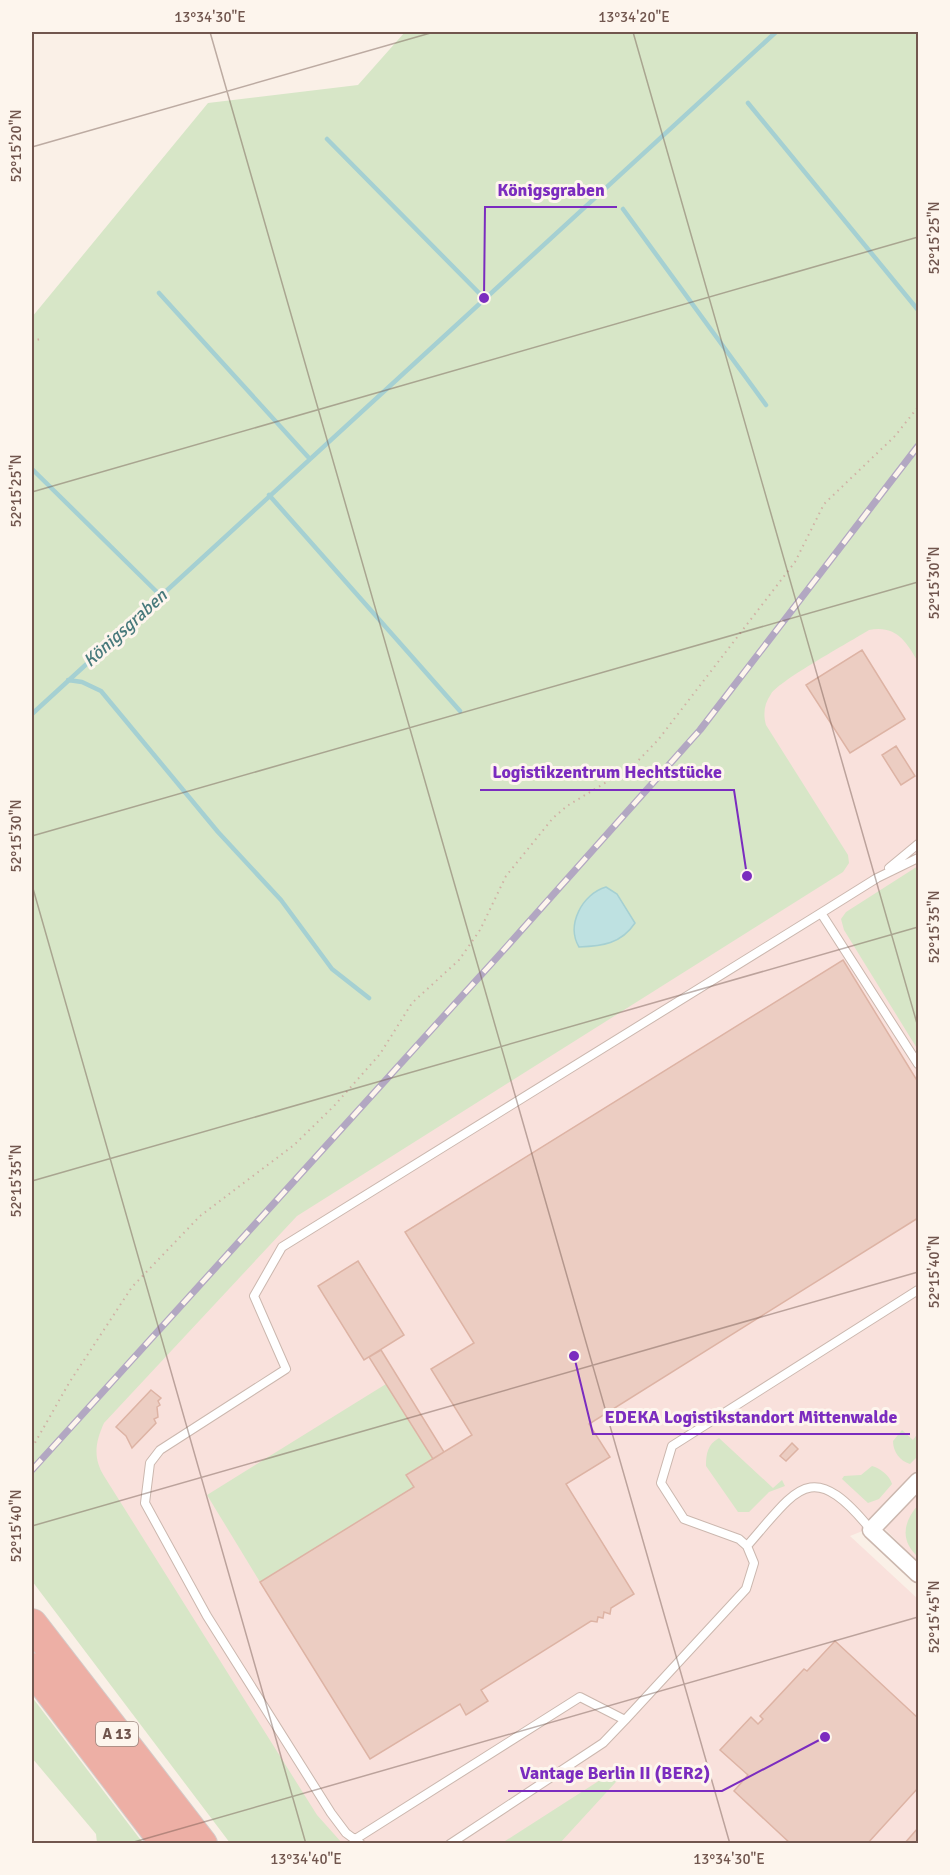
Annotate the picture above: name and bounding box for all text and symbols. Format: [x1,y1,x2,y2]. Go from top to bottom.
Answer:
text: 13°34'30"E [174,8,246,26]
text: 13°34'20"E [598,8,670,26]
text: 52°15'20"N [7,109,25,183]
callout: Königsgraben [485,171,617,207]
text: Königsgraben [497,179,605,201]
text: 52°15'25"N [925,201,943,275]
text: 52°15'25"N [7,454,25,528]
text: 52°15'30"N [925,546,943,620]
water label: Königsgraben [79,584,172,671]
callout: Logistikzentrum Hechtstücke [480,754,734,790]
text: Logistikzentrum Hechtstücke [492,761,722,783]
text: 52°15'30"N [7,799,25,873]
text: 52°15'35"N [925,890,943,964]
text: 52°15'35"N [7,1144,25,1218]
text: 52°15'40"N [925,1235,943,1309]
callout: EDEKA Logistikstandort Mittenwalde [593,1398,910,1434]
text: EDEKA Logistikstandort Mittenwalde [605,1406,898,1428]
text: 52°15'40"N [7,1489,25,1563]
text: 52°15'45"N [925,1580,943,1654]
road number: A 13 [96,1722,138,1746]
callout: Vantage Berlin II (BER2) [508,1755,722,1791]
text: Vantage Berlin II (BER2) [520,1762,710,1784]
text: 13°34'40"E [270,1850,342,1868]
text: 13°34'30"E [693,1850,765,1868]

